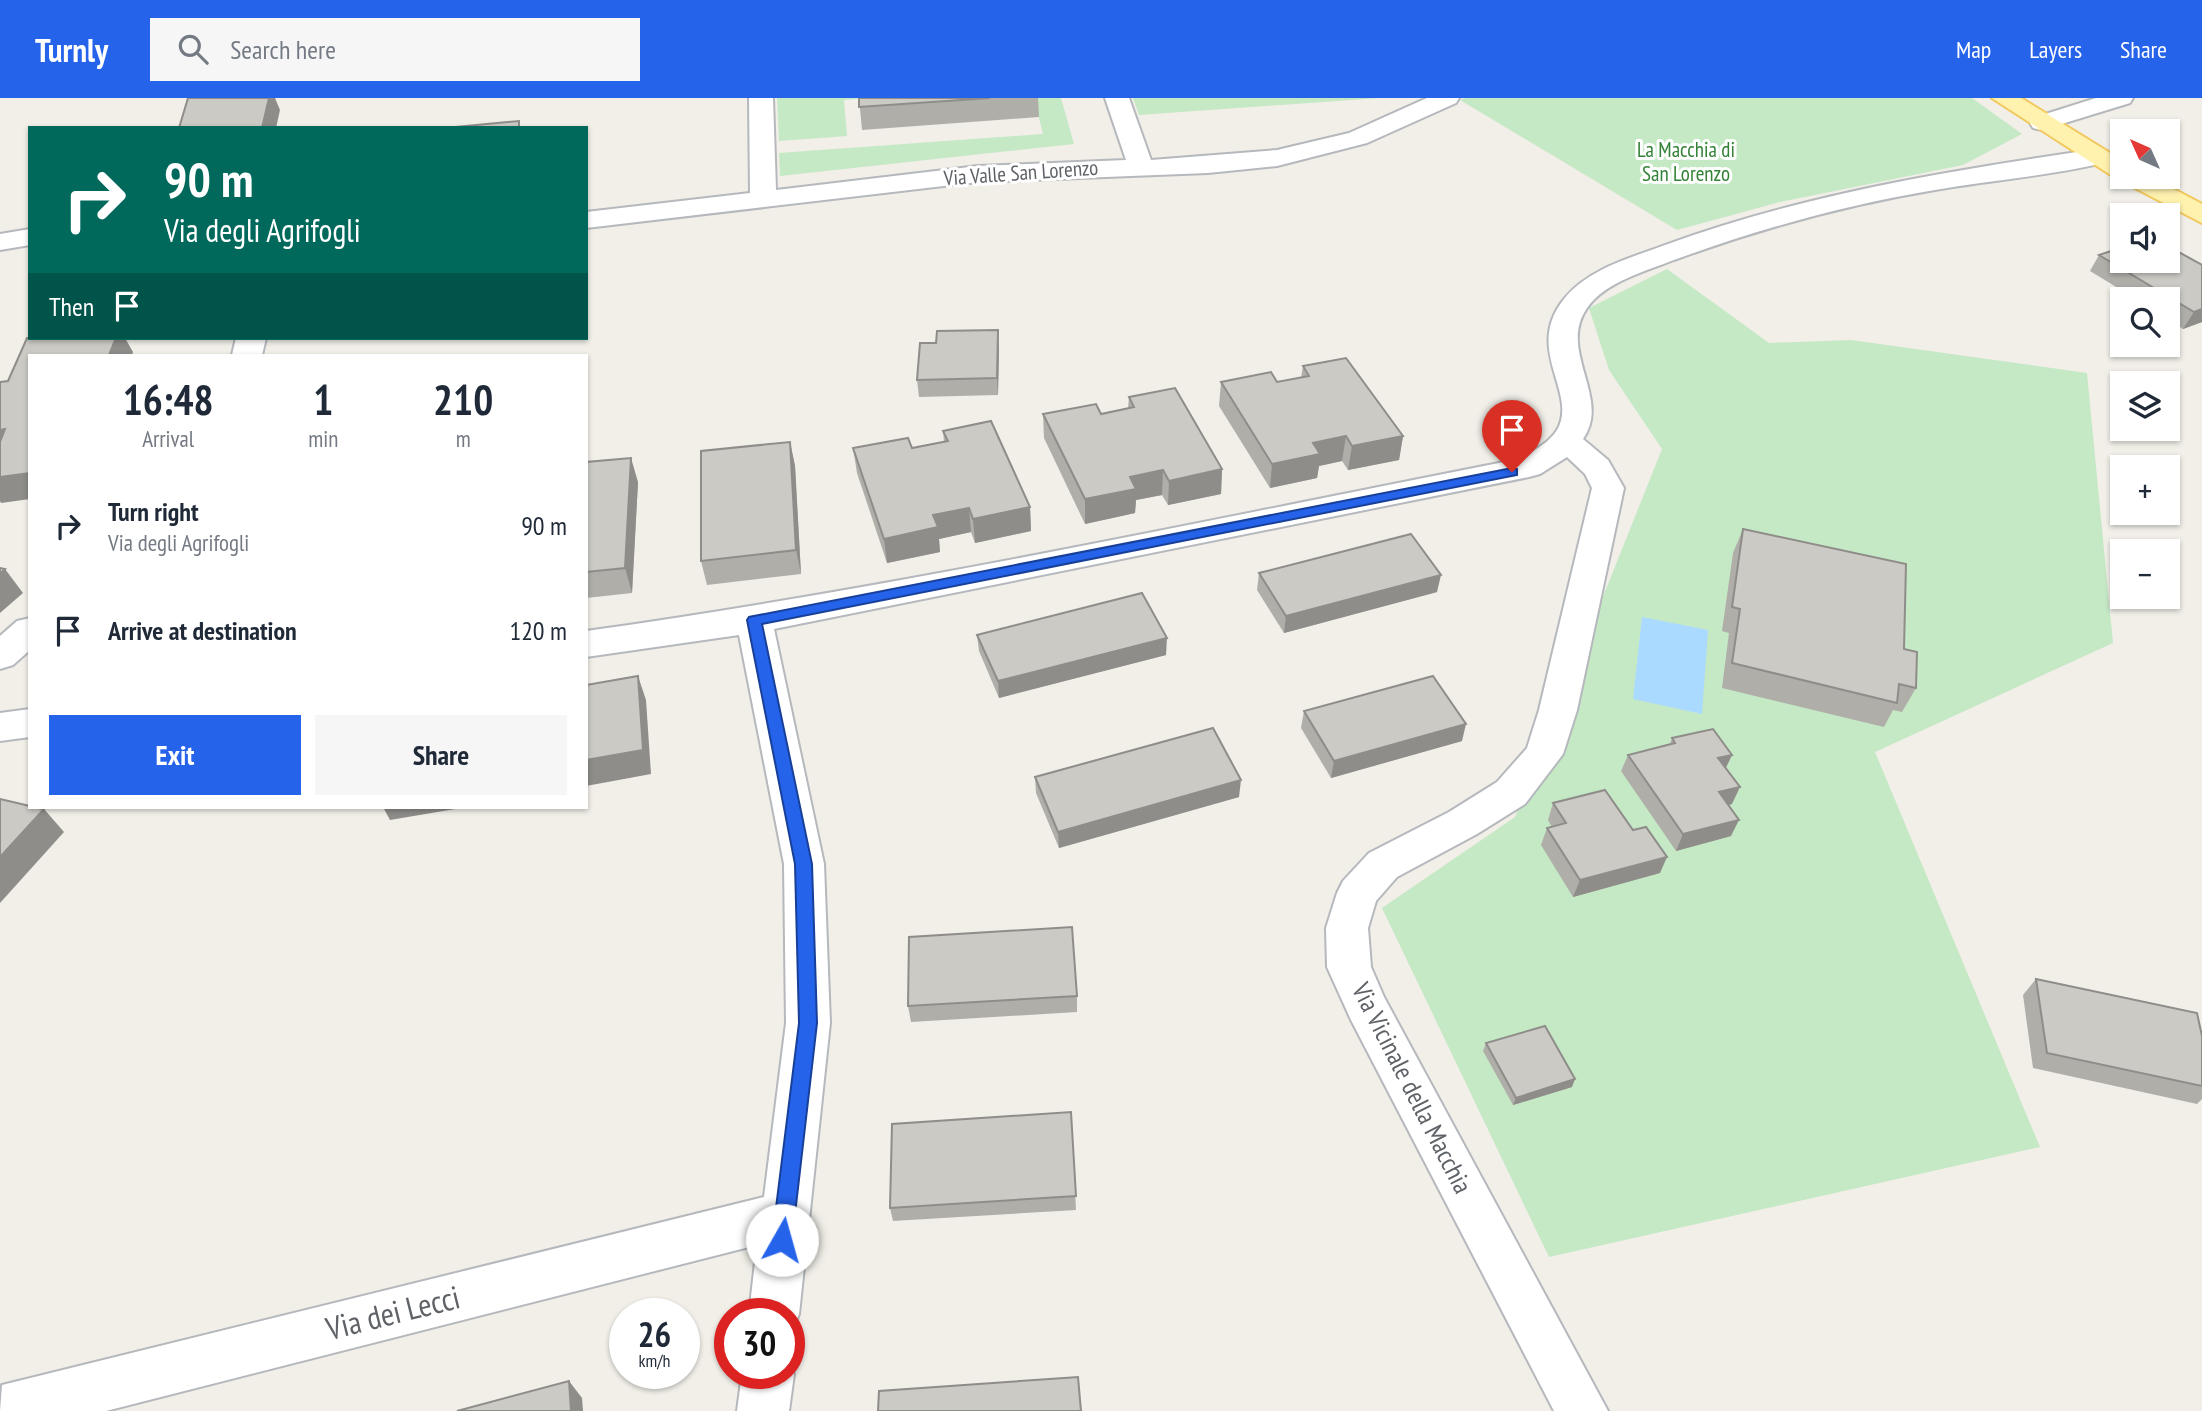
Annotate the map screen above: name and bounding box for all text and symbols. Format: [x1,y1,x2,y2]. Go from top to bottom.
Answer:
search box [150,18,640,81]
text: Turnly [35,28,108,71]
icon: search [174,30,212,68]
text: Search here [230,33,336,66]
text: Map [1956,34,1991,65]
text: Layers [2029,34,2082,65]
text: Share [2120,34,2167,65]
north arrow [2110,119,2180,189]
map controls [2110,119,2180,609]
park label: La Macchia di San Lorenzo [1637,136,1735,187]
text: 90 m [164,147,253,211]
icon: right [49,154,140,245]
street label: Via Valle San Lorenzo [942,154,1099,191]
button: sound [2110,203,2180,273]
text: Via degli Agrifogli [164,209,361,251]
icon: arrive [108,287,146,325]
button: search [2110,287,2180,357]
text: Then [49,290,94,323]
button: layers [2110,371,2180,441]
text: 16:48 [123,372,214,427]
text: 1 [313,372,333,427]
text: 210 [433,372,493,427]
pin [1482,400,1542,472]
icon: arrive [1493,411,1531,449]
text: Arrival [142,424,194,453]
text: min [308,424,338,453]
text: m [456,424,471,453]
button: + [2110,455,2180,525]
text: Turn right [108,495,199,528]
icon: right [49,507,87,545]
text: 90 m [521,509,567,542]
text: Via degli Agrifogli [108,528,249,557]
button: − [2110,539,2180,609]
icon: arrive [49,612,87,650]
text: Arrive at destination [108,614,297,647]
text: 120 m [509,614,567,647]
button: Exit [49,715,301,795]
button: Share [315,715,567,795]
street label: Via Vicinale della Macchia [1345,976,1480,1199]
position arrow [745,1203,819,1277]
street label: Via dei Lecci [321,1275,464,1349]
speed limit sign: 30 [714,1298,805,1389]
text: 26 [638,1311,671,1357]
text: km/h [639,1349,670,1372]

